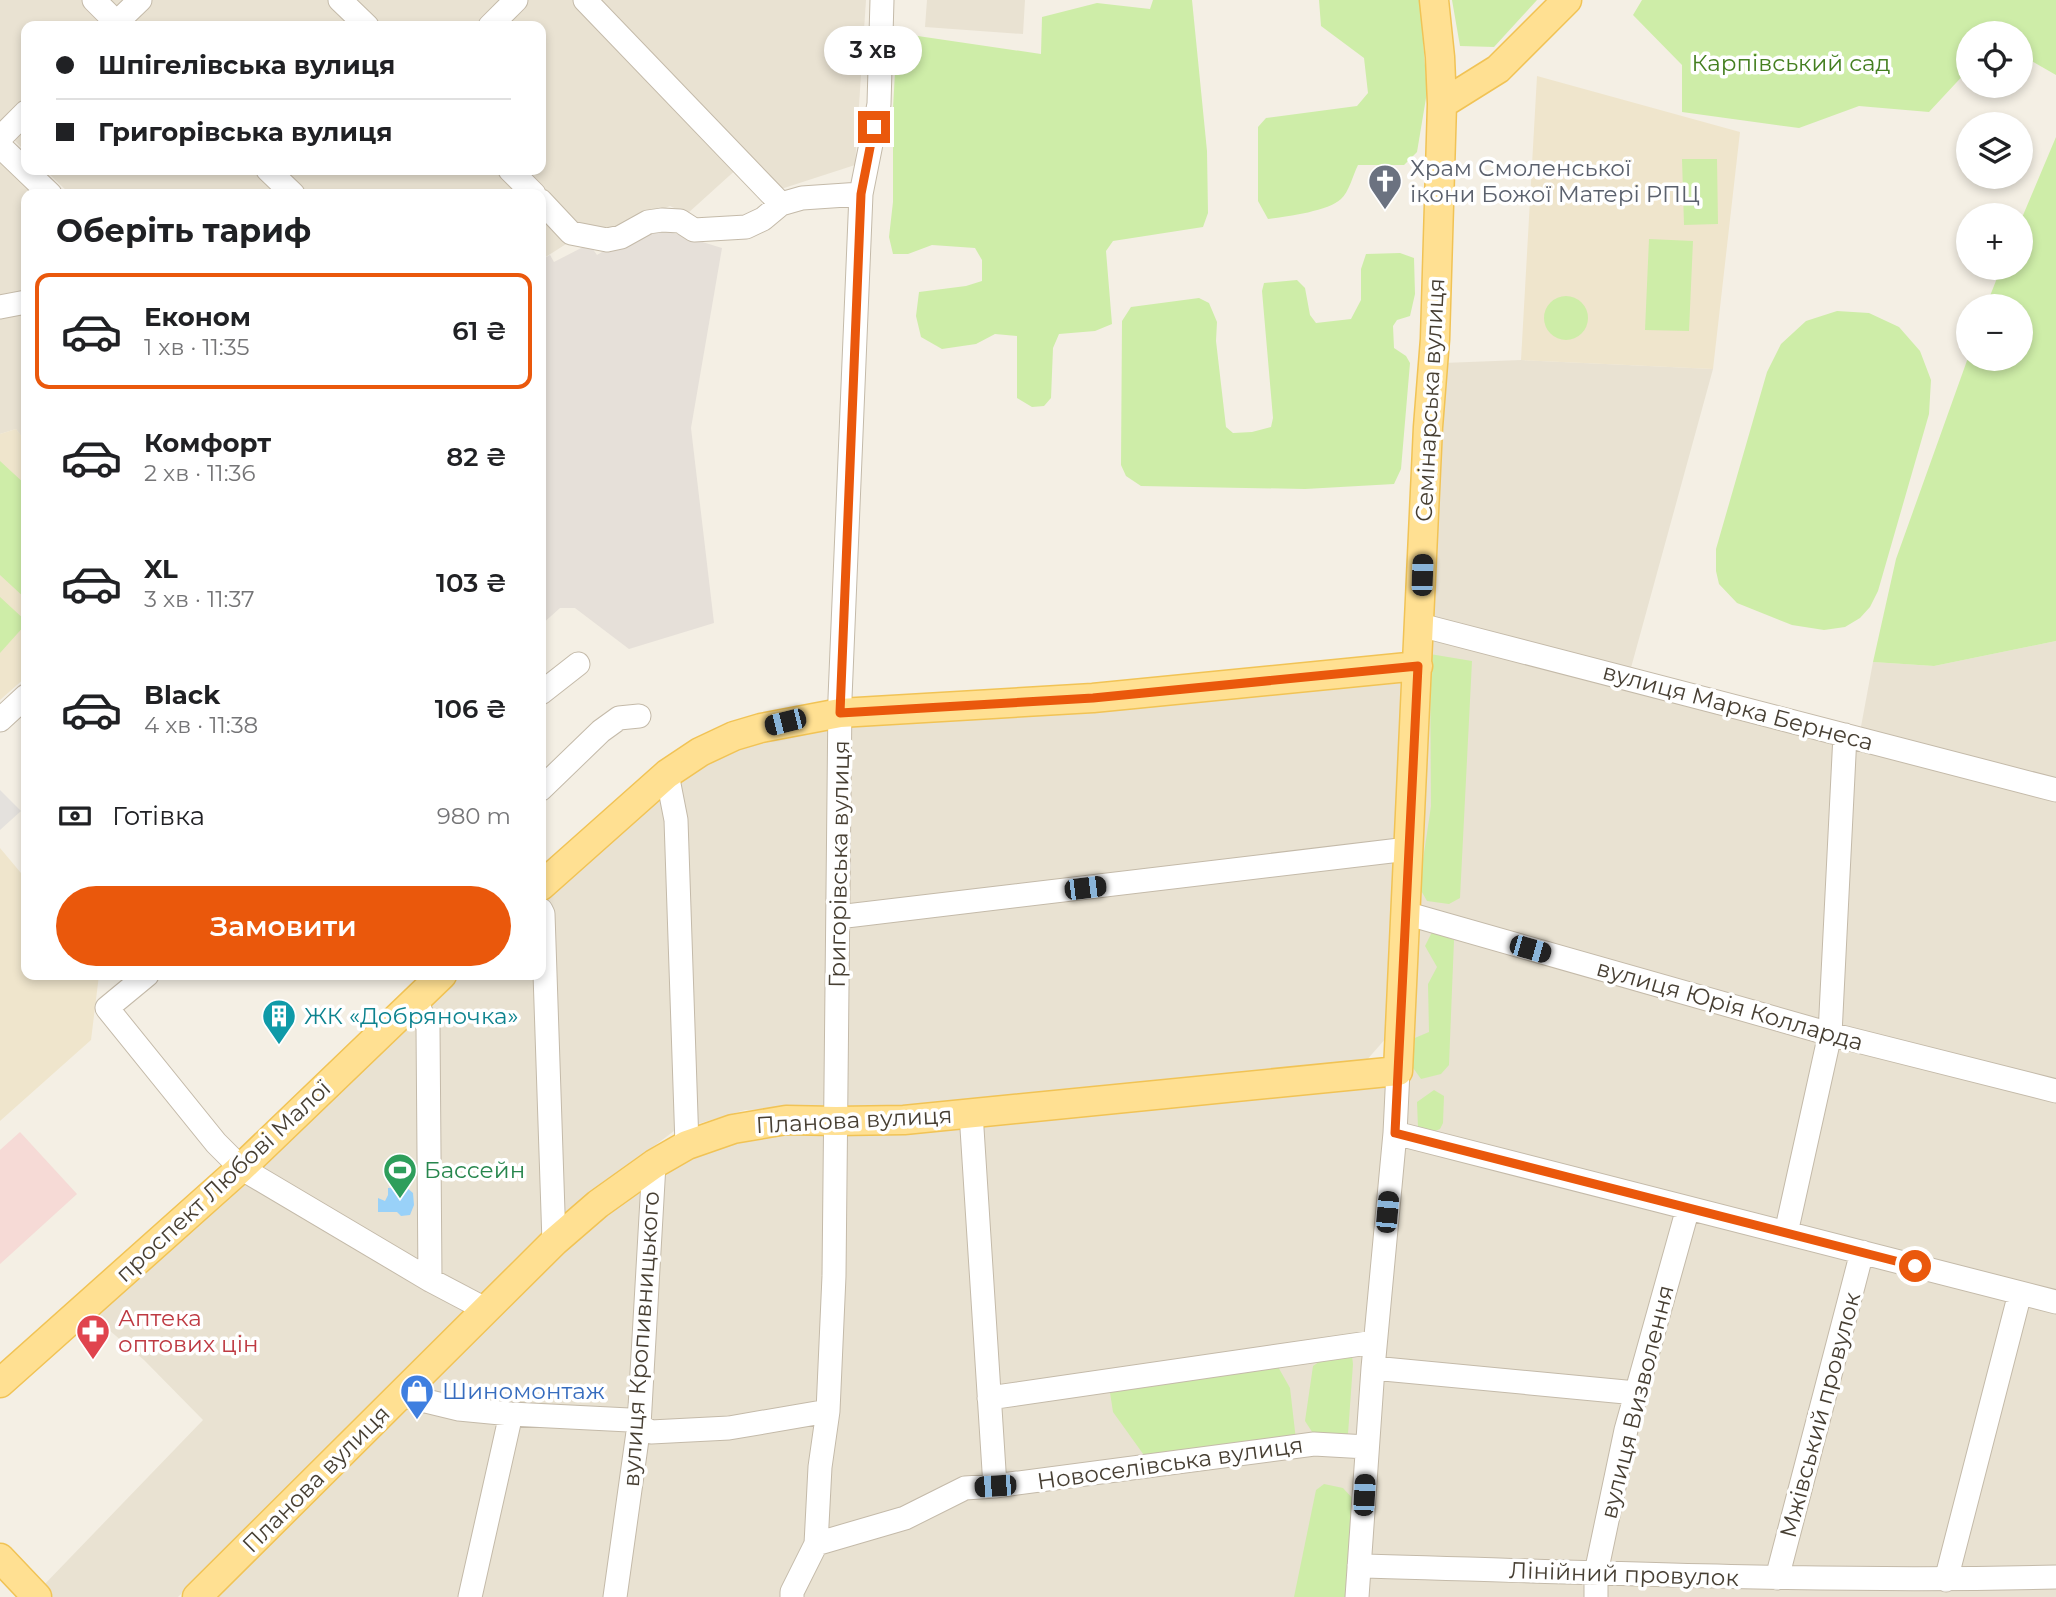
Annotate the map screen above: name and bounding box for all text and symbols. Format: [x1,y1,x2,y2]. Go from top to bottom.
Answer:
map controls [1956,21,2033,371]
button: locate [1956,21,2033,98]
callout: 3 хв [825,25,923,74]
text: 3 хв [850,36,896,64]
text: Шпігелівська вулиця [98,49,395,81]
park label: Карпівський сад [1692,49,1891,77]
route end [858,111,890,143]
button: layers [1956,112,2033,189]
text: Григорівська вулиця [98,116,393,148]
place label: Храм Смоленської ікони Божої Матері РПЦ [1410,154,1700,208]
church icon: Храм Смоленської ікони Божої Матері РПЦ [1366,162,1404,211]
button: + [1956,203,2033,280]
text: Оберіть тариф [56,211,311,250]
street label: Семінарська вулиця [1410,277,1450,523]
button: − [1956,294,2033,371]
icon: car [60,300,123,363]
text: Економ [144,301,251,333]
text: 61 ₴ [452,315,507,347]
text: 1 хв · 11:35 [144,333,250,361]
icon: car [60,426,123,489]
text: Комфорт [144,427,271,459]
text: 82 ₴ [446,441,507,473]
text: 2 хв · 11:36 [144,459,255,487]
icon: car [60,552,123,615]
text: XL [144,553,178,585]
car [1411,554,1434,596]
text: 103 ₴ [436,567,507,599]
text: 3 хв · 11:37 [144,585,255,613]
street label: вулиця Марка Бернеса [1600,657,1876,757]
icon: car [60,678,123,741]
text: Black [144,679,220,711]
text: 106 ₴ [435,693,507,725]
car [763,707,808,737]
text: 4 хв · 11:38 [144,711,258,739]
street label: Григорівська вулиця [823,740,855,988]
icon: cash [56,797,94,835]
text: Готівка [112,800,205,832]
text: 980 m [437,802,511,830]
car [1063,875,1108,901]
button: Замовити [56,886,511,966]
car [1507,933,1554,965]
street label: вулиця Юрія Колларда [1593,953,1867,1057]
building icon: ЖК «Добряночка» [260,997,298,1046]
place label: ЖК «Добряночка» [304,1002,518,1030]
street label: проспект Любові Малої [110,1074,336,1288]
street label: Планова вулиця [755,1101,953,1139]
sports icon: Бассейн [381,1151,419,1200]
place label: Бассейн [424,1156,525,1184]
street label: вулиця Кропивницького [617,1190,665,1488]
car [1375,1190,1400,1234]
route start [1899,1250,1931,1282]
street label: вулиця Визволення [1594,1282,1680,1522]
street label: Мжівський провулок [1774,1289,1866,1541]
place label: Аптека оптових цін [118,1304,259,1358]
pharmacy icon: Аптека оптових цін [74,1312,112,1361]
shop icon: Шиномонтаж [398,1372,436,1421]
place label: Шиномонтаж [442,1377,605,1405]
street label: Планова вулиця [237,1400,395,1558]
street label: Новоселівська вулиця [1035,1430,1305,1496]
car [1353,1473,1376,1517]
car [974,1474,1017,1498]
street label: Лінійний провулок [1509,1556,1740,1592]

